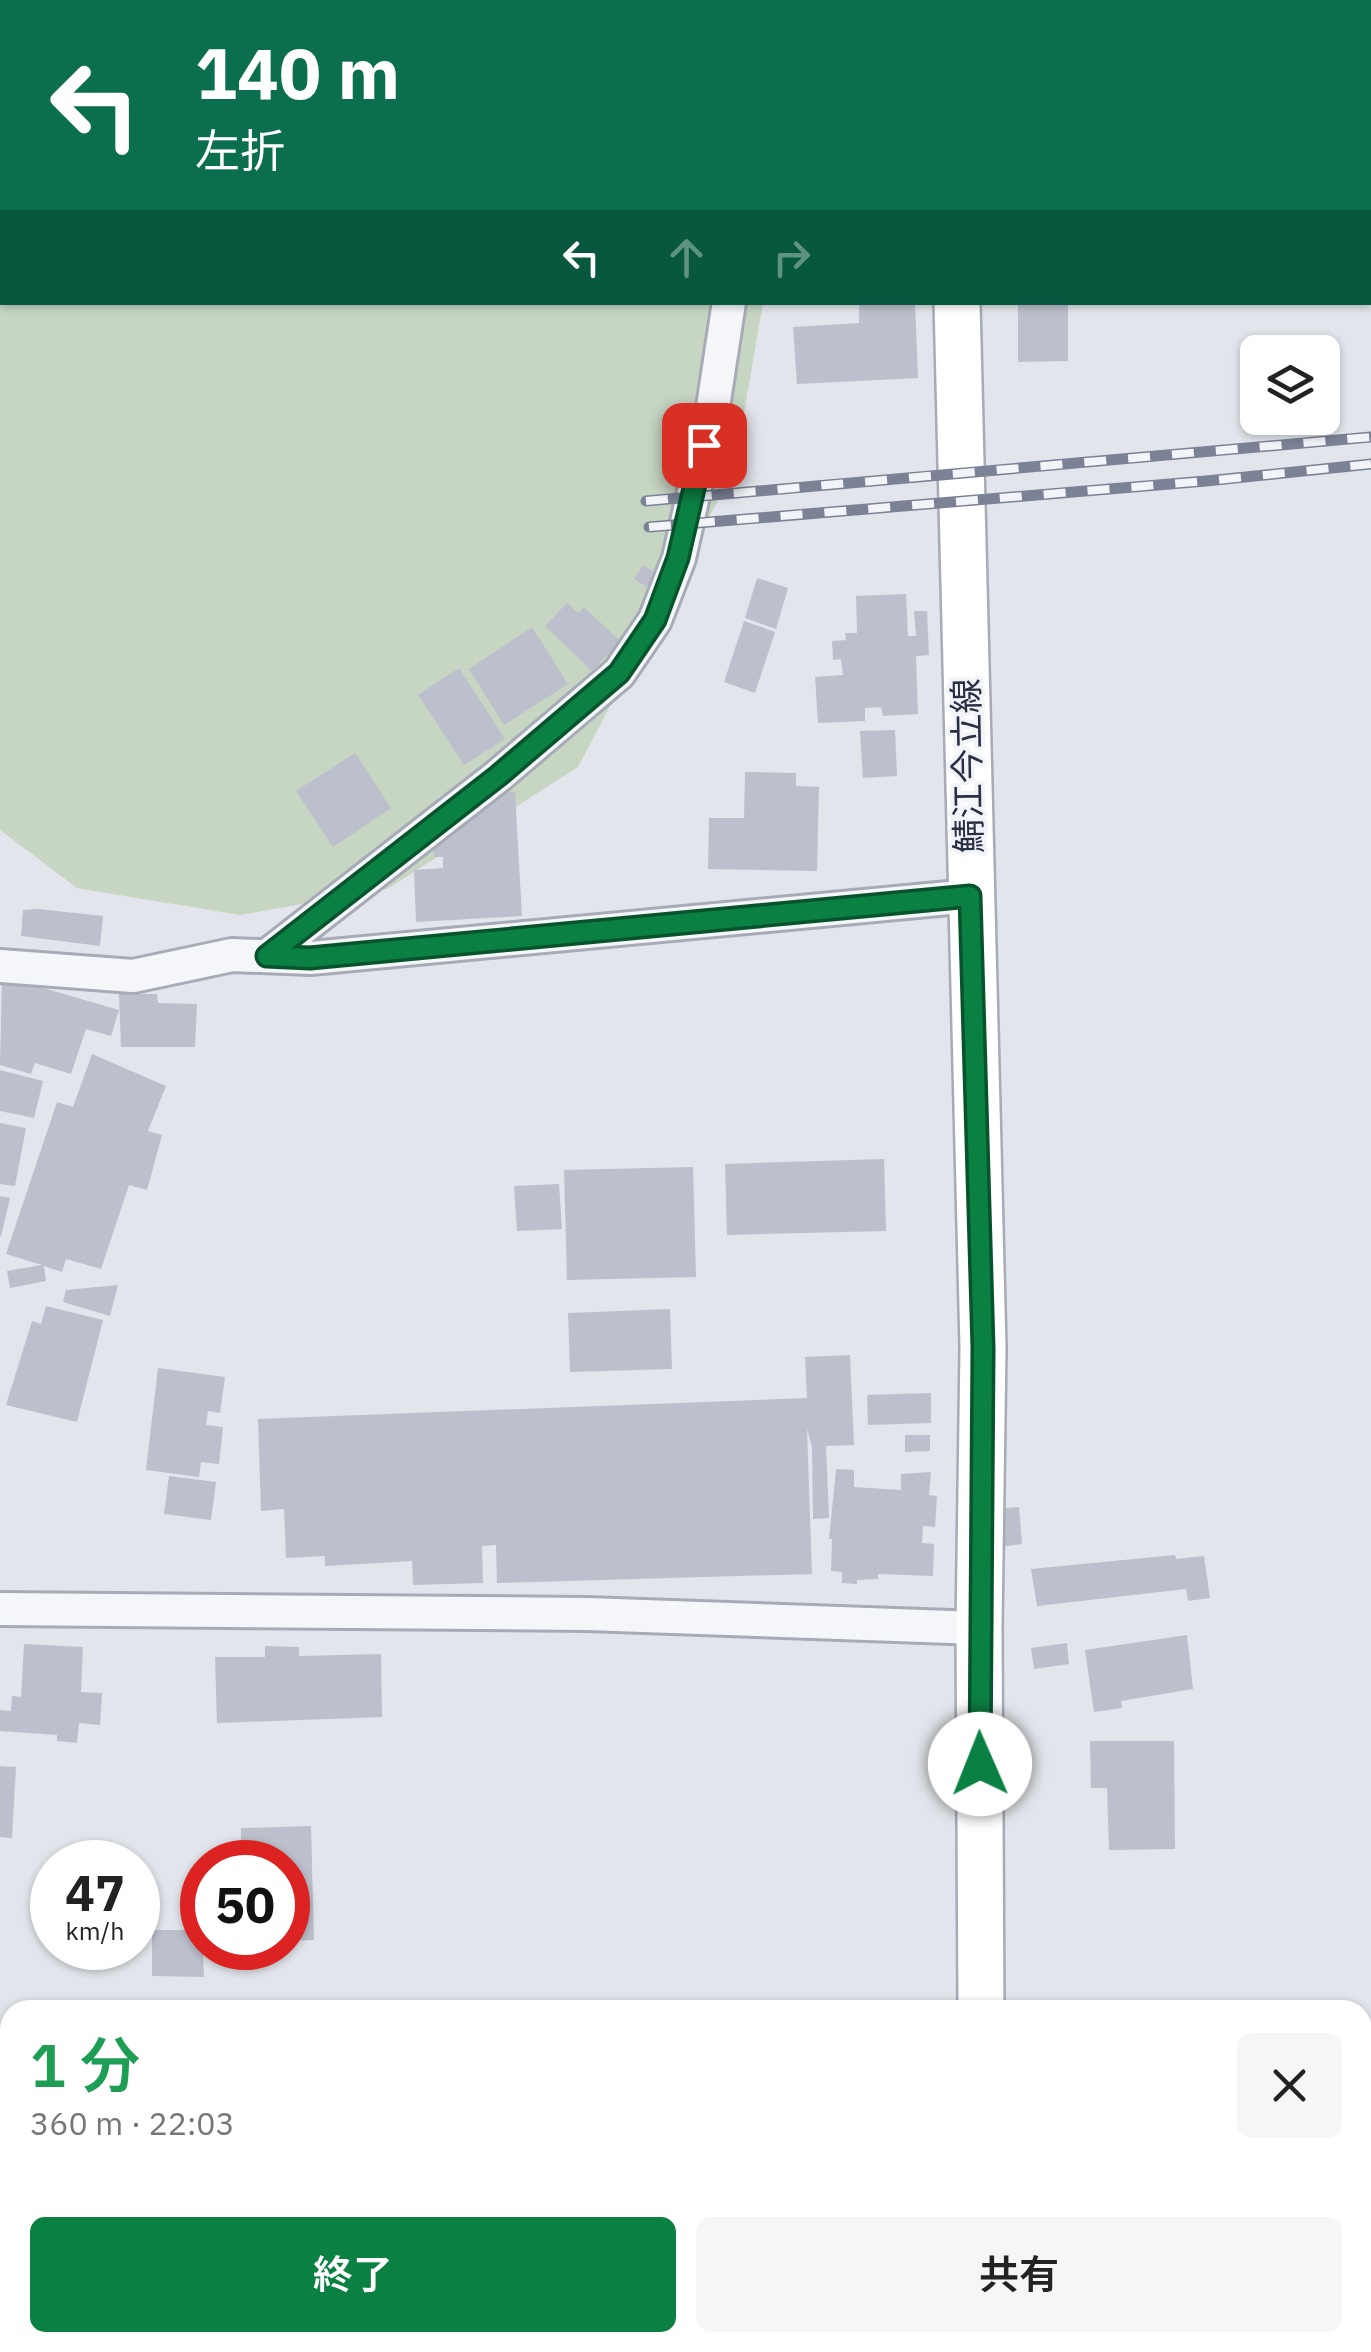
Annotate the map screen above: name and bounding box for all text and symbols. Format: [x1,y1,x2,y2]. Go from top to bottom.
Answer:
text: 140 m [195,27,400,118]
icon: left [30,40,160,170]
text: 左折 [195,121,285,179]
icon: left [554,230,609,285]
icon: ahead [659,230,714,285]
icon: right [764,230,819,285]
map controls [1240,335,1340,435]
button: layers [1240,335,1340,435]
pin [662,403,747,488]
icon: arrive [677,418,732,473]
street label: 鯖江今立線 [942,678,992,854]
position arrow [928,1712,1032,1816]
speed limit sign: 50 [180,1840,310,1970]
text: 47 [65,1860,125,1925]
text: km/h [66,1914,124,1947]
text: 1 分 [30,2025,140,2104]
button: close [1237,2033,1342,2138]
text: 360 m · 22:03 [30,2102,235,2144]
button: 終了 [30,2217,676,2332]
button: 共有 [696,2217,1342,2332]

